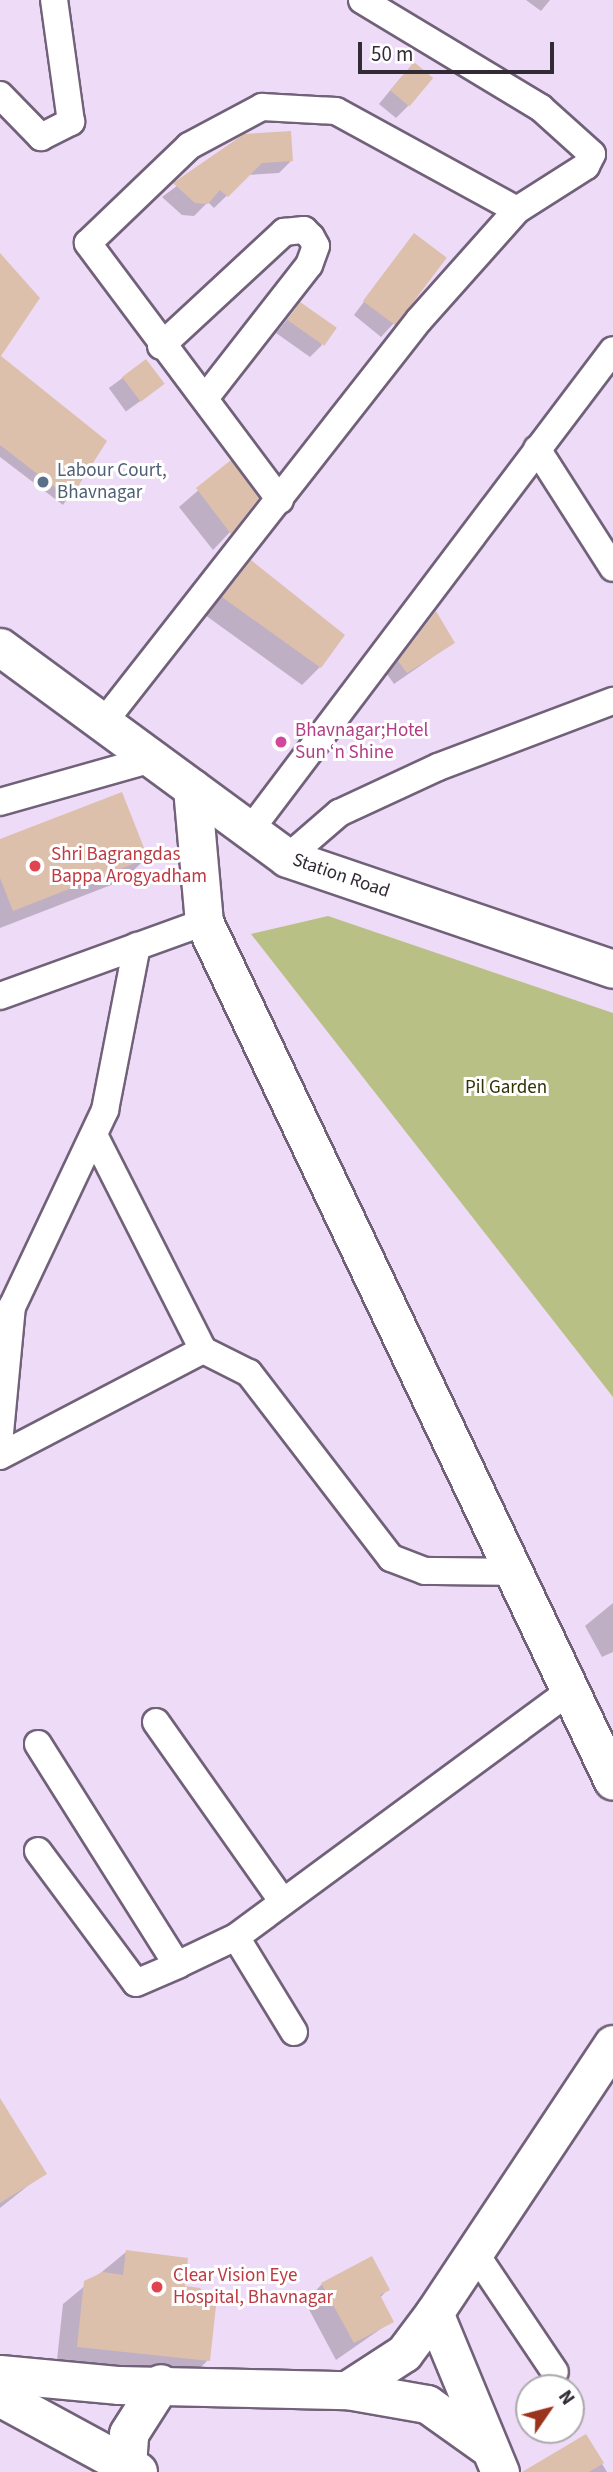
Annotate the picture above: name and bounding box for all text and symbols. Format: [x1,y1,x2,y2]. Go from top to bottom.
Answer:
scale bar [361,28,557,72]
text: 50 m [371,39,413,69]
place label: Labour Court, Bhavnagar [57,460,167,504]
marker: Labour Court, Bhavnagar [35,474,51,490]
place label: Bhavnagar;Hotel Sun ‘n Shine [295,720,428,764]
marker: Bhavnagar;Hotel Sun ‘n Shine [273,734,289,750]
place label: Shri Bagrangdas Bappa Arogyadham [51,844,207,888]
street label: Station Road [289,849,393,903]
marker: Shri Bagrangdas Bappa Arogyadham [25,856,45,876]
park label: Pil Garden [465,1077,547,1099]
place label: Clear Vision Eye Hospital, Bhavnagar [173,2265,333,2309]
marker: Clear Vision Eye Hospital, Bhavnagar [147,2277,167,2297]
north arrow [515,2374,585,2444]
text: N [551,2385,581,2411]

